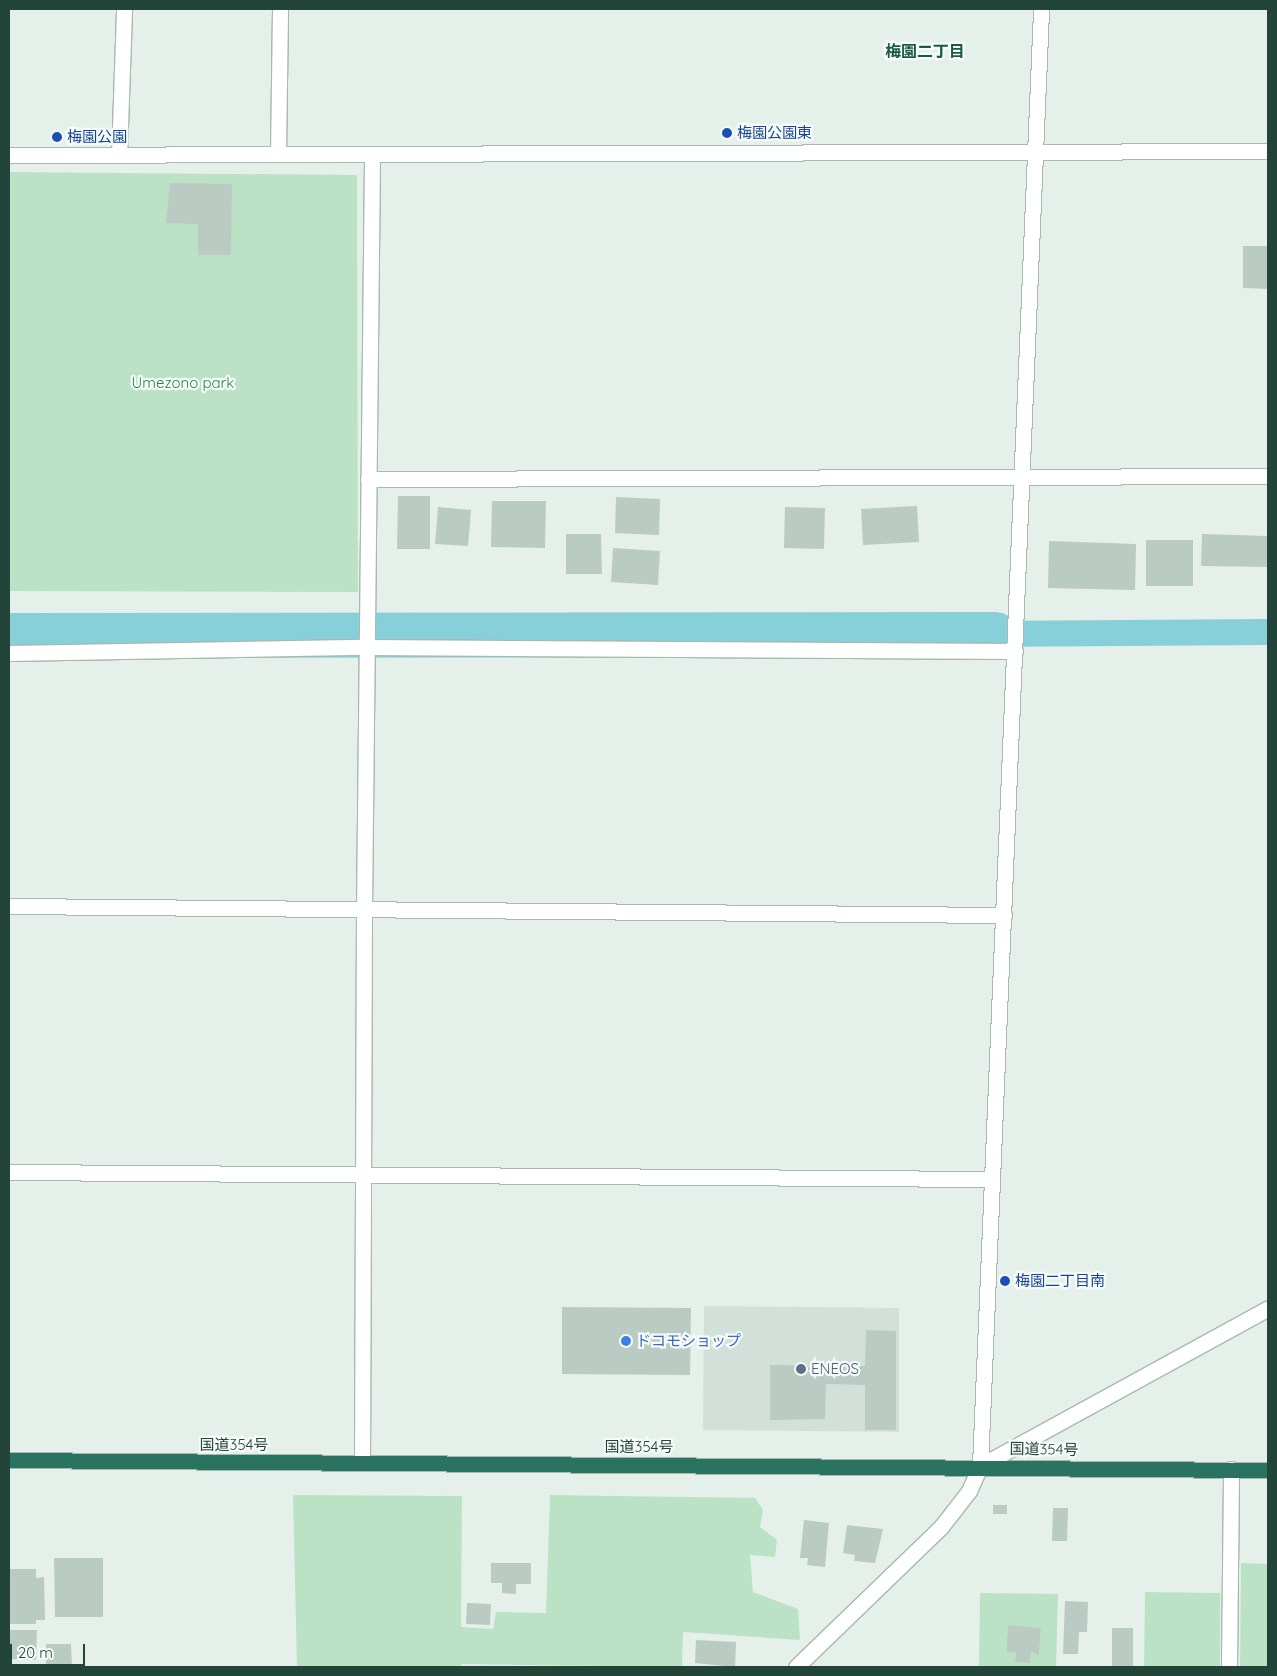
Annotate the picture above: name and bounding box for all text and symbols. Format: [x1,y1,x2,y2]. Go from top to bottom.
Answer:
district label: 梅園二丁目 [885,41,965,61]
place label: 梅園公園東 [737,124,812,142]
marker: 梅園公園東 [721,127,733,139]
place label: 梅園公園 [67,128,127,146]
marker: 梅園公園 [51,131,63,143]
park label: Umezono park [132,374,234,392]
place label: 梅園二丁目南 [1015,1272,1105,1290]
marker: 梅園二丁目南 [999,1275,1011,1287]
place label: ドコモショップ [636,1332,741,1350]
marker: ドコモショップ [620,1335,632,1347]
place label: ENEOS [811,1360,859,1378]
marker: ENEOS [795,1363,807,1375]
street label: 国道354号 [200,1436,268,1454]
street label: 国道354号 [605,1438,673,1456]
street label: 国道354号 [1009,1439,1079,1459]
scale bar [12,1634,88,1666]
text: 20 m [18,1643,53,1662]

